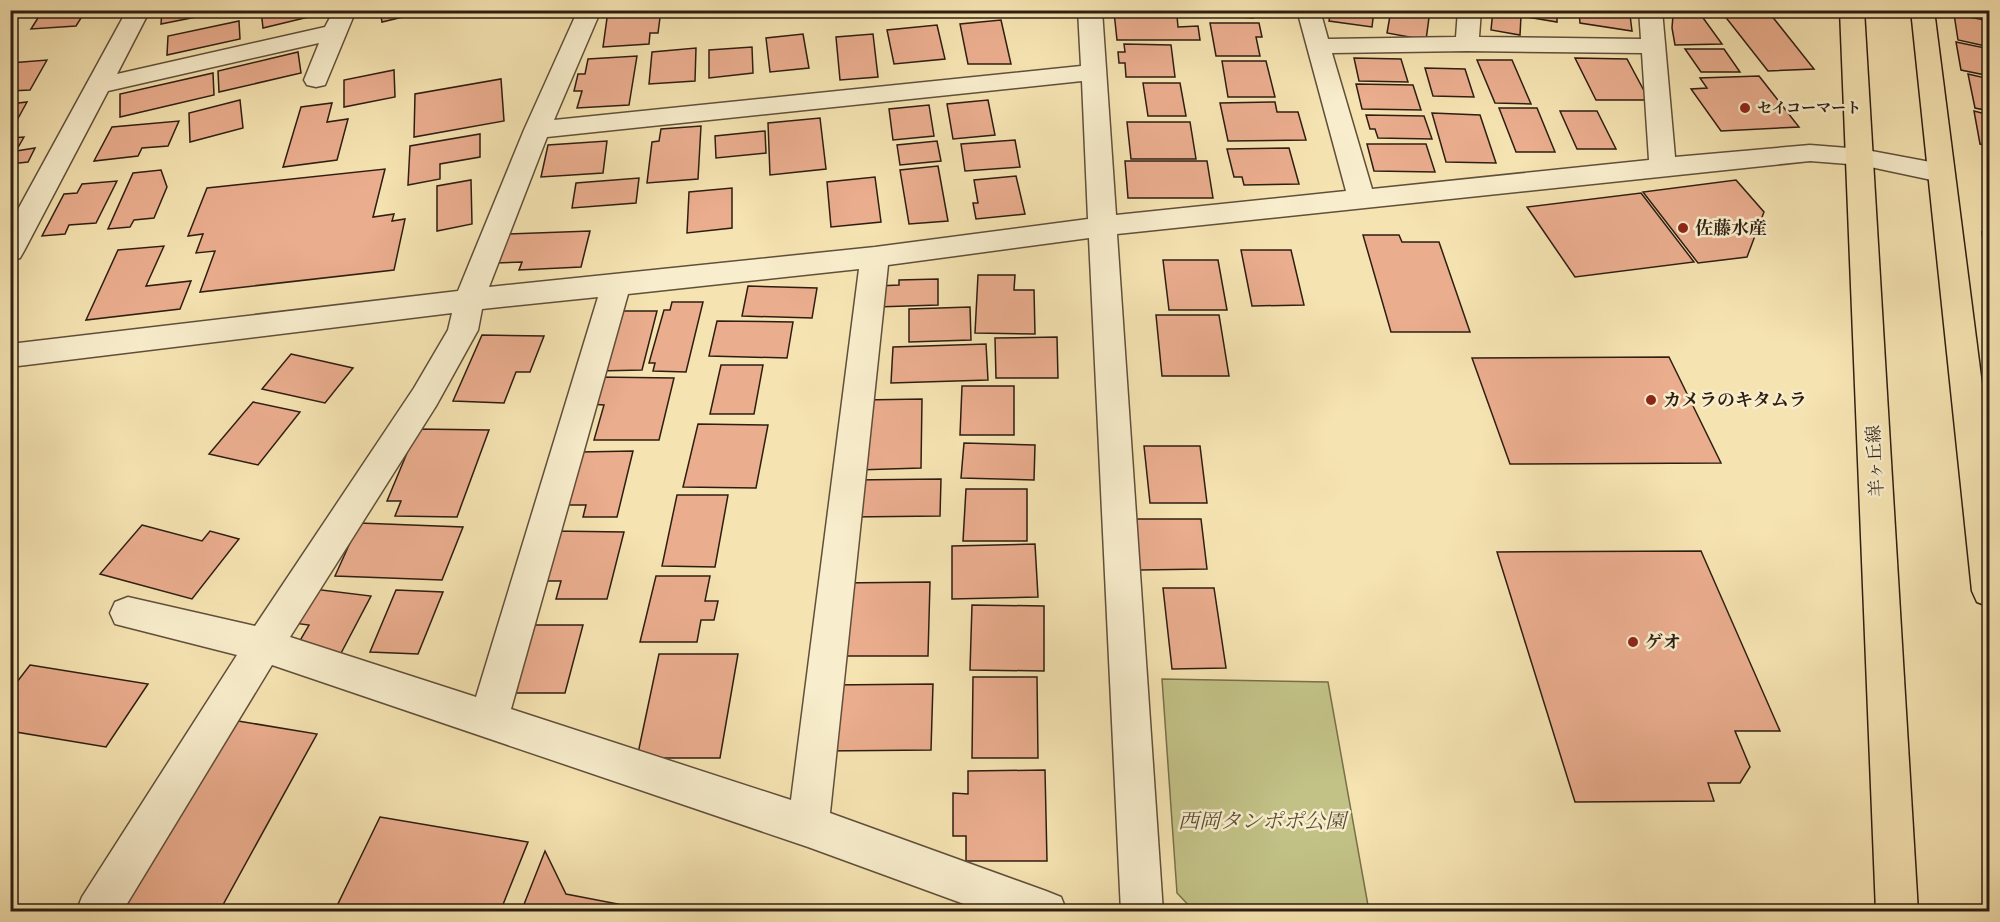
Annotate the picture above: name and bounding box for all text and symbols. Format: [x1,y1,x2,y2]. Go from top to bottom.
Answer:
place label: セイコーマート [1757,99,1861,117]
marker: セイコーマート [1738,101,1752,115]
place label: 佐藤水産 [1695,217,1767,239]
marker: 佐藤水産 [1676,221,1690,235]
place label: カメラのキタムラ [1663,389,1807,411]
marker: カメラのキタムラ [1644,393,1658,407]
street label: 羊ヶ丘線 [1862,424,1888,498]
place label: ゲオ [1645,631,1681,653]
marker: ゲオ [1626,635,1640,649]
park label: 西岡タンポポ公園 [1178,808,1349,834]

